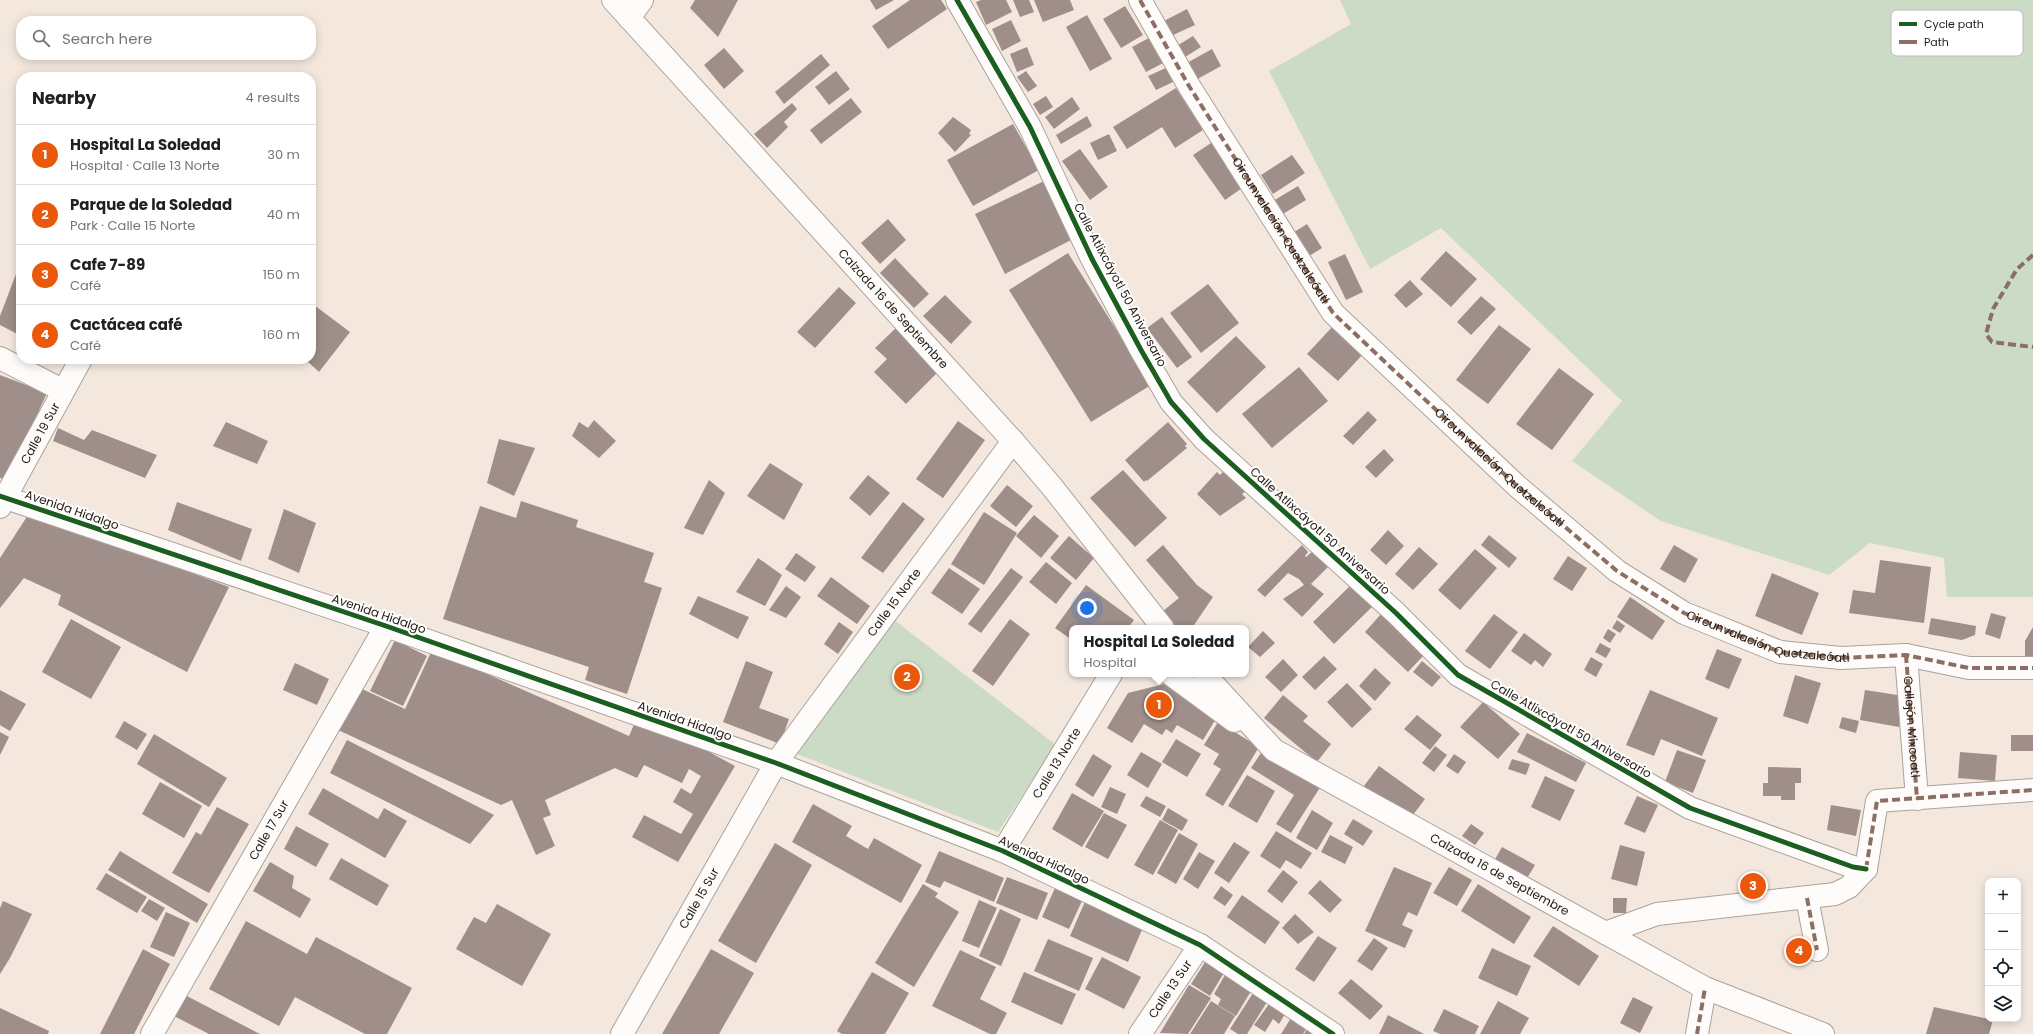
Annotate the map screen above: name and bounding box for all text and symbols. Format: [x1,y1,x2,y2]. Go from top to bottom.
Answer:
legend [1891,10,2023,56]
search box [16,16,316,60]
text: Cycle path [1924,16,1984,32]
icon: search [30,27,52,49]
text: Search here [62,28,152,49]
text: Path [1924,34,1949,50]
text: Nearby [32,86,96,110]
text: 4 results [246,88,300,107]
text: Hospital La Soledad [70,134,221,155]
text: 1 [43,145,47,164]
text: 30 m [267,145,300,164]
street label: Circunvalación Quetzalcóatl [1228,154,1334,307]
text: Hospital · Calle 13 Norte [70,156,220,175]
text: Parque de la Soledad [70,194,232,215]
street label: Calle Atlixcáyotl 50 Aniversario [1070,200,1171,370]
text: 2 [41,205,49,224]
text: 40 m [267,205,300,224]
text: Park · Calle 15 Norte [70,216,195,235]
street label: Calzada 16 de Septiembre [835,245,952,372]
text: Cafe 7-89 [70,254,145,275]
text: 3 [41,265,49,284]
text: 150 m [263,265,300,284]
text: Café [70,276,101,295]
text: Cactácea café [70,314,183,335]
text: 4 [41,325,49,344]
text: 160 m [263,325,300,344]
text: Café [70,336,101,355]
street label: Calle 19 Sur [16,399,64,467]
street label: Circunvalación Quetzalcóatl [1431,404,1568,531]
street label: Calle Atlixcáyotl 50 Aniversario [1246,463,1394,599]
street label: Avenida Hidalgo [23,485,122,534]
street label: Calle 15 Norte [863,565,925,640]
street label: Avenida Hidalgo [330,589,429,638]
your location [1077,598,1097,618]
street label: Circunvalación Quetzalcóatl [1684,606,1850,666]
popup [1069,625,1249,677]
text: Hospital La Soledad [1084,631,1234,652]
text: Hospital [1084,653,1136,672]
pin: 2 [894,662,920,692]
street label: Calle Atlixcáyotl 50 Aniversario [1488,675,1655,782]
street label: Callejón Mixcoatl [1900,675,1924,778]
pin: 1 [1146,690,1172,720]
street label: Avenida Hidalgo [636,696,735,745]
street label: Calle 13 Norte [1028,724,1084,802]
street label: Calle 17 Sur [244,796,293,863]
street label: Calzada 16 de Septiembre [1427,829,1573,919]
street label: Avenida Hidalgo [996,831,1093,888]
street label: Calle 15 Sur [675,864,723,932]
pin: 3 [1740,871,1766,901]
map controls [1985,878,2021,1022]
button: + [1985,878,2021,914]
button: − [1985,914,2021,950]
pin: 4 [1786,936,1812,966]
button: locate [1985,950,2021,986]
street label: Calle 13 Sur [1144,956,1196,1022]
button: layers [1985,986,2021,1022]

